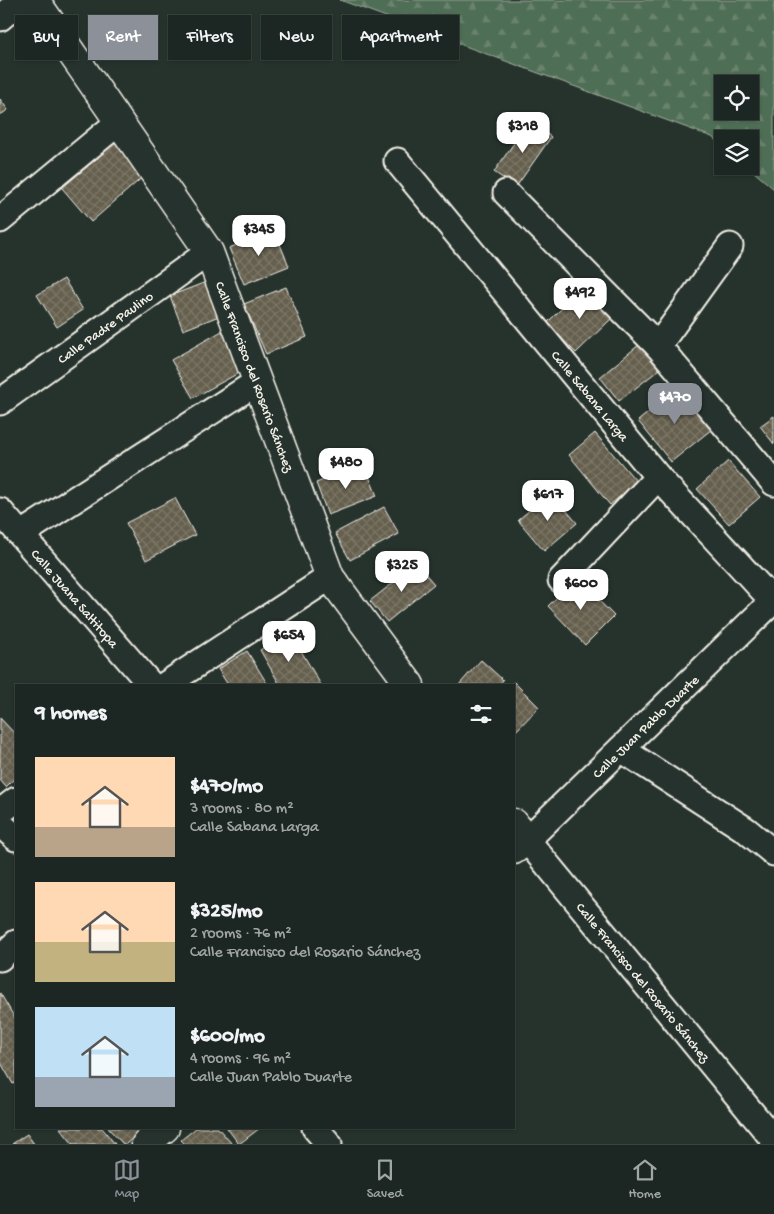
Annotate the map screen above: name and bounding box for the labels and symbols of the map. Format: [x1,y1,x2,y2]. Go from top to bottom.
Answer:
pin: $318 [493,112,553,154]
pin: $345 [229,214,289,257]
pin: $492 [550,278,610,320]
street label: Calle Francisco del Rosario Sánchez [210,280,296,476]
street label: Calle Padre Paulino [55,289,157,369]
street label: Calle Sabana Larga [546,348,632,447]
pin: $470 [645,382,705,425]
pin: $480 [316,448,376,490]
pin: $617 [518,480,578,522]
street label: Calle Juana Saltitopa [26,547,122,653]
pin: $325 [372,550,432,593]
pin: $600 [551,568,611,611]
pin: $654 [259,620,319,663]
street label: Calle Juan Pablo Duarte [590,672,704,783]
street label: Calle Francisco del Rosario Sánchez [571,900,713,1067]

